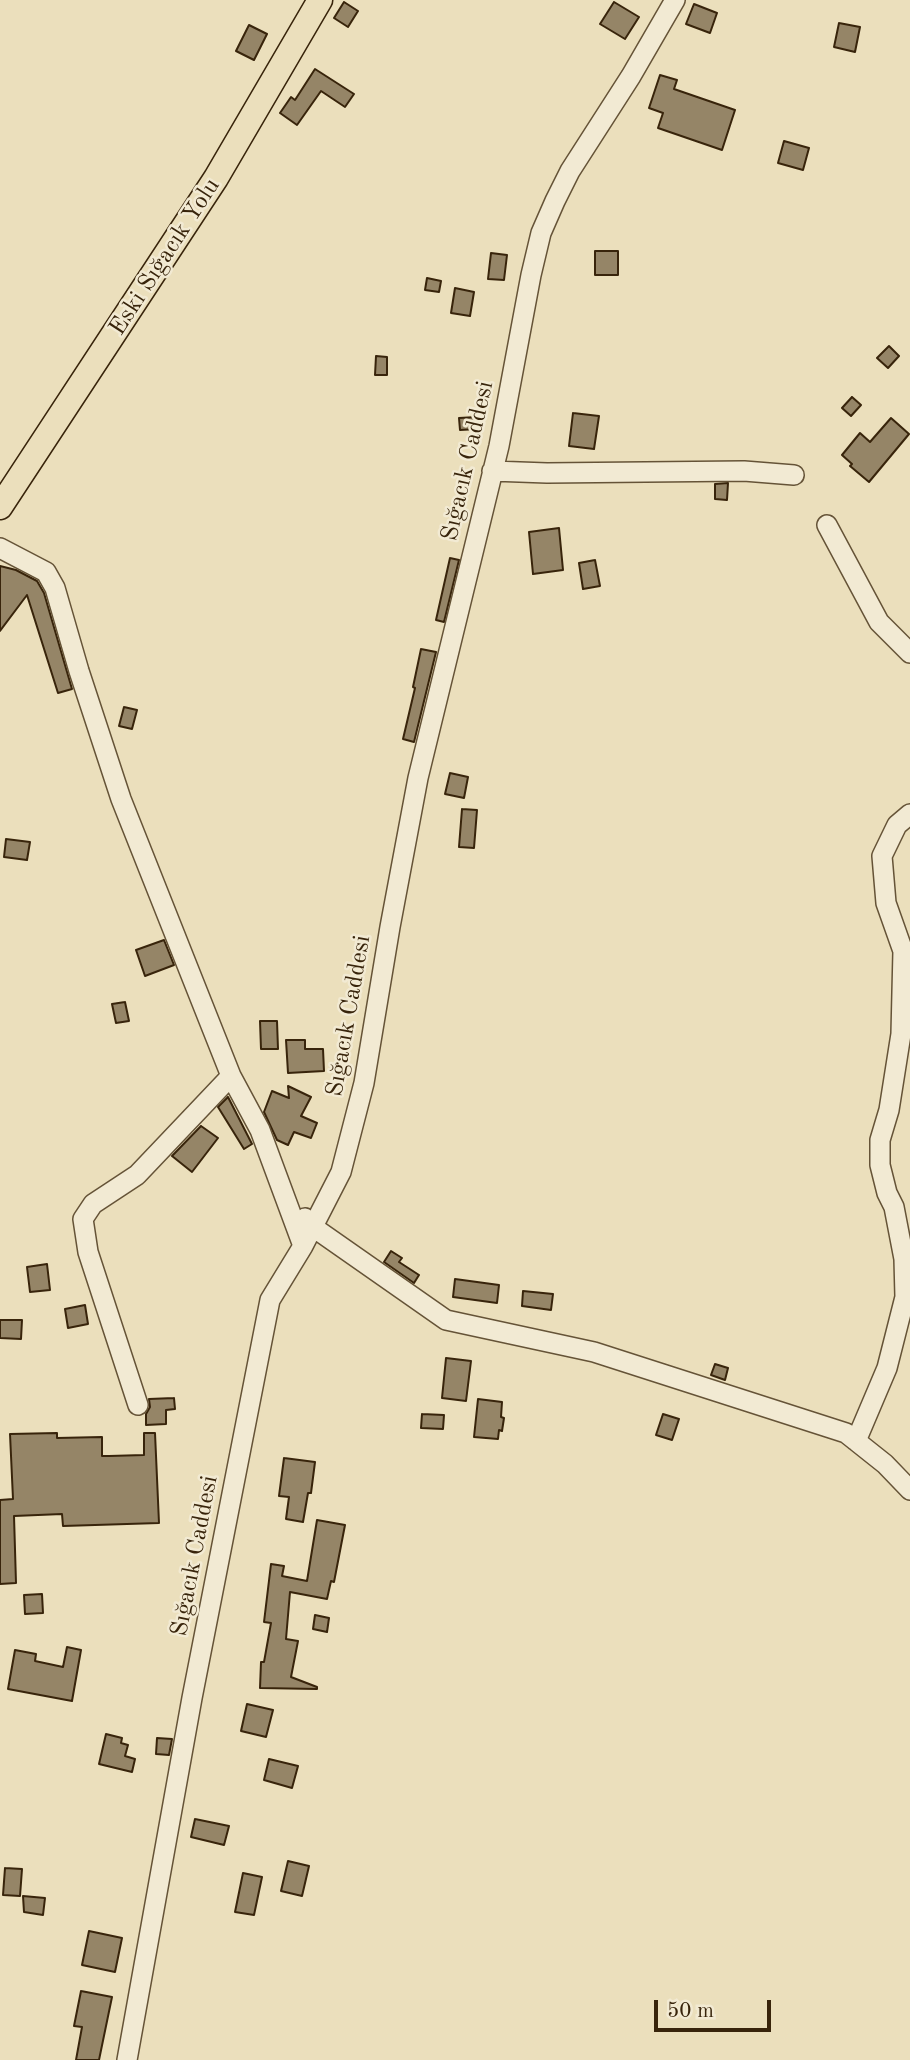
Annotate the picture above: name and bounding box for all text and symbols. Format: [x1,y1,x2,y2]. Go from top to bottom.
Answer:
street label: Eski Sığacık Yolu [103,173,227,341]
street label: Sığacık Caddesi [436,378,500,544]
street label: Sığacık Caddesi [321,933,377,1099]
street label: Sığacık Caddesi [165,1473,225,1639]
scale bar [658,1986,775,2030]
text: 50 m [667,2001,714,2022]

